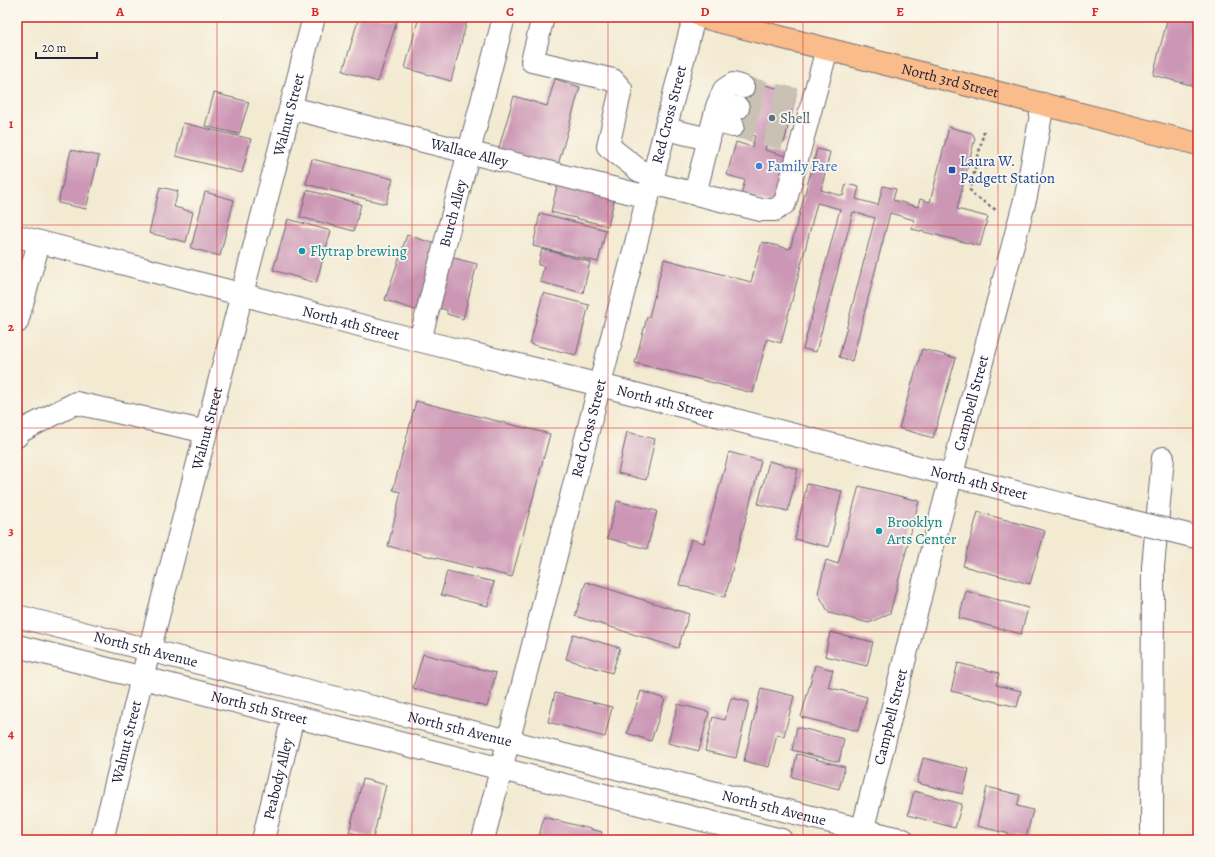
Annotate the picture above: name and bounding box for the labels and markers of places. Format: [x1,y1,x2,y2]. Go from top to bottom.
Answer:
place label: Shell [780,108,810,128]
marker: Shell [767,113,777,123]
place label: Laura W. Padgett Station [960,151,1055,188]
place label: Family Fare [767,156,838,176]
marker: Family Fare [754,161,764,171]
marker: Laura W. Padgett Station [947,165,957,175]
place label: Flytrap brewing [310,241,407,261]
marker: Flytrap brewing [297,246,307,256]
place label: Brooklyn Arts Center [886,512,957,549]
marker: Brooklyn Arts Center [874,526,884,536]

